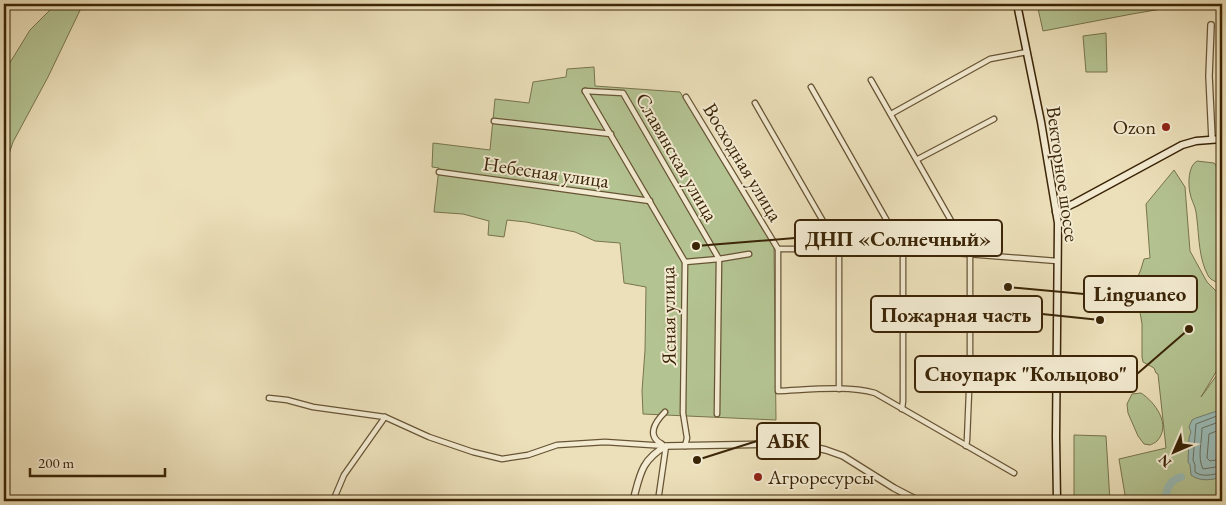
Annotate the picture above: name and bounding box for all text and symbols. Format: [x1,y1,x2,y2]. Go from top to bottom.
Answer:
street label: Славянская улица [630,88,724,226]
street label: Восходная улица [697,98,789,226]
street label: Векторное шоссе [1041,104,1085,244]
place label: Ozon [1113,114,1156,140]
marker: Ozon [1160,121,1172,133]
street label: Небесная улица [481,150,611,194]
callout: ДНП «Солнечный» [795,220,1002,256]
text: ДНП «Солнечный» [805,225,991,252]
street label: Ясная улица [654,266,682,367]
callout: Linguaneo [1084,276,1197,312]
text: Linguaneo [1094,280,1187,307]
callout: Пожарная часть [871,296,1042,332]
text: Пожарная часть [881,301,1031,328]
callout: Сноупарк "Кольцово" [915,356,1137,392]
text: Сноупарк "Кольцово" [925,360,1127,387]
callout: АБК [757,423,820,459]
text: АБК [766,427,811,454]
north arrow [1148,428,1198,478]
scale bar [30,445,165,477]
text: N [1154,450,1175,472]
text: 200 m [38,453,75,472]
place label: Агроресурсы [767,464,874,490]
marker: Агроресурсы [752,471,764,483]

